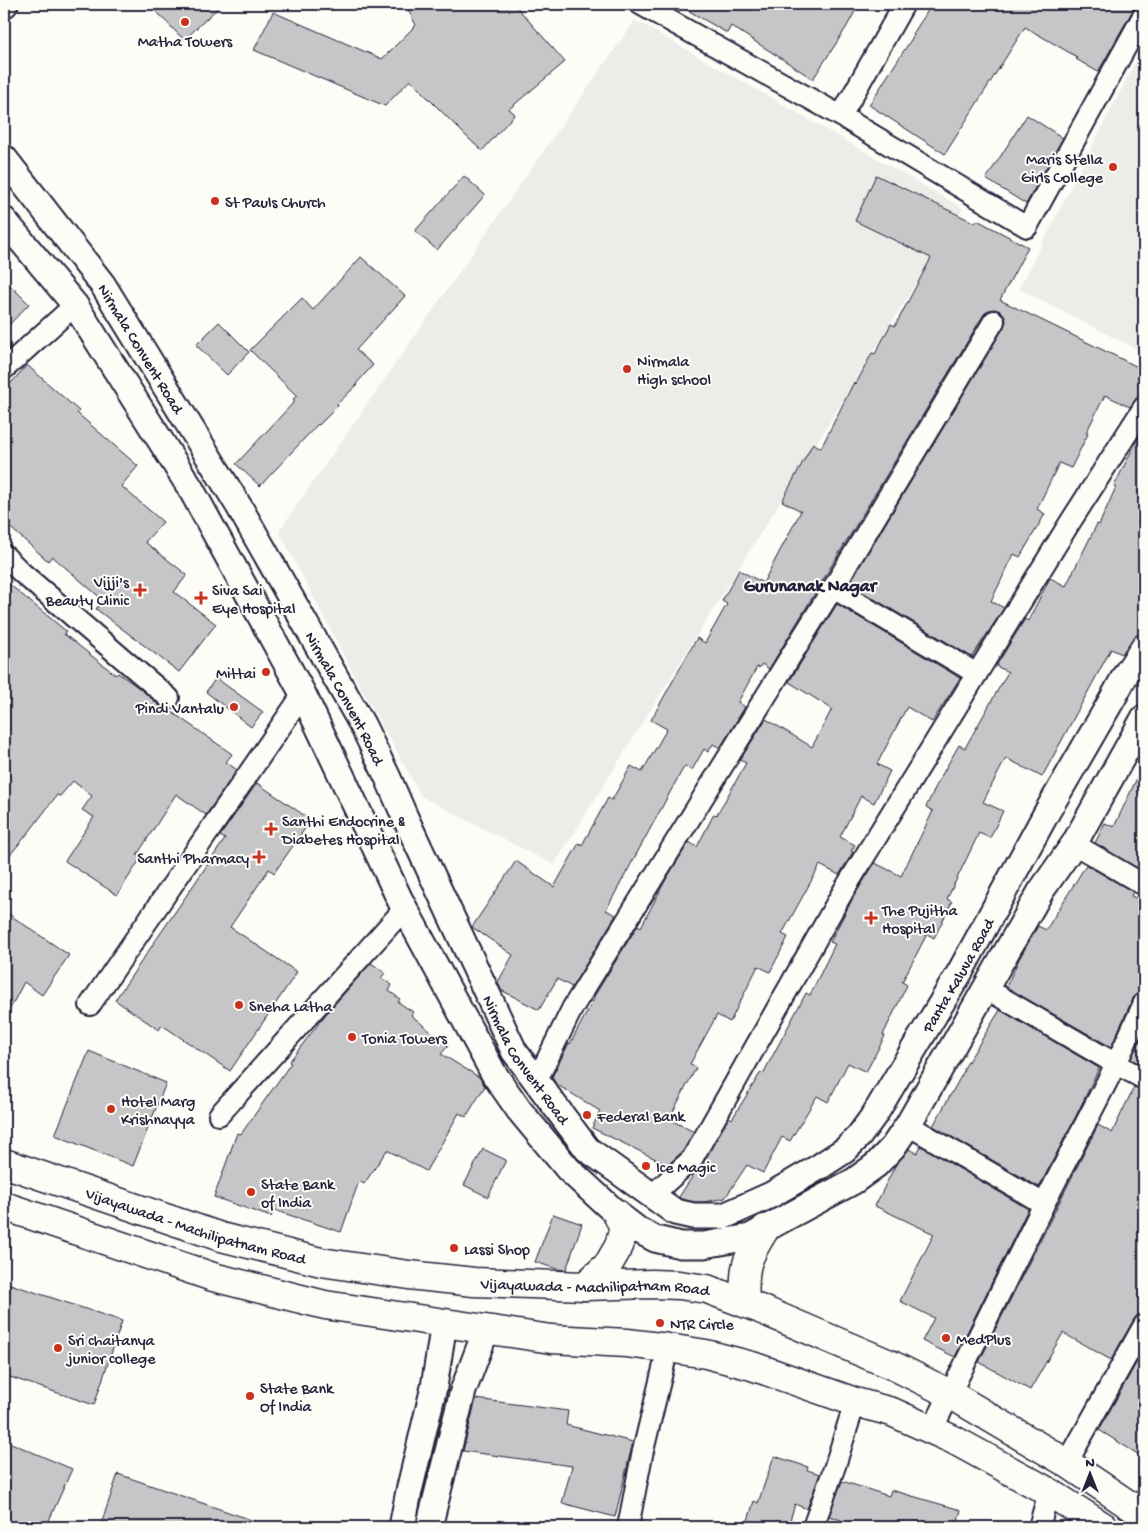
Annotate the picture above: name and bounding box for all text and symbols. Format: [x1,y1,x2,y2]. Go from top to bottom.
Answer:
marker: Matha Towers [179,16,191,28]
place label: Matha Towers [138,34,233,53]
place label: Maris Stella Girls College [1021,152,1104,189]
marker: Maris Stella Girls College [1107,161,1119,173]
marker: St Pauls Church [209,195,221,207]
place label: St Pauls Church [225,195,326,214]
street label: Nirmala Convent Road [92,281,187,420]
place label: Nirmala High school [637,354,711,391]
marker: Nirmala High school [621,363,633,375]
place label: Vijji's Beauty Clinic [45,575,130,612]
district label: Gurunanak Nagar [744,577,879,598]
marker: Vijji's Beauty Clinic [133,583,147,597]
place label: Siva Sai Eye Hospital [212,583,296,620]
marker: Siva Sai Eye Hospital [194,591,208,605]
street label: Nirmala Convent Road [299,629,387,770]
place label: Mittai [216,666,256,685]
marker: Mittai [260,666,272,678]
place label: Pindi Vantalu [135,701,224,720]
marker: Pindi Vantalu [228,701,240,713]
place label: Santhi Endocrine & Diabetes Hospital [281,814,406,851]
marker: Santhi Endocrine & Diabetes Hospital [264,822,278,836]
place label: Santhi Pharmacy [137,851,249,870]
marker: Santhi Pharmacy [253,851,265,863]
place label: The Pujitha Hospital [881,903,958,940]
marker: The Pujitha Hospital [864,911,878,925]
street label: Panta Kaluva Road [919,915,1001,1038]
street label: Nirmala Convent Road [476,993,572,1131]
marker: Sneha Latha [233,999,245,1011]
place label: Sneha Latha [249,999,333,1018]
marker: Tonia Towers [346,1031,358,1043]
place label: Tonia Towers [361,1031,448,1050]
place label: Hotel Marg Krishnayya [121,1094,196,1131]
marker: Hotel Marg Krishnayya [105,1103,117,1115]
marker: Federal Bank [581,1109,593,1121]
place label: Federal Bank [596,1109,687,1128]
marker: Ice Magic [640,1160,652,1172]
place label: Ice Magic [656,1160,716,1179]
place label: State Bank of India [261,1177,336,1214]
street label: Vijayawada - Machilipatnam Road [82,1185,309,1271]
marker: State Bank of India [245,1186,257,1198]
marker: Lassi Shop [448,1242,460,1254]
place label: Lassi Shop [464,1242,530,1261]
street label: Vijayawada - Machilipatnam Road [479,1276,712,1302]
marker: NTR Circle [654,1317,666,1329]
place label: NTR Circle [670,1317,735,1336]
marker: MedPlus [940,1332,952,1344]
place label: MedPlus [956,1332,1012,1351]
place label: Sri chaitanya junior college [65,1333,156,1370]
marker: Sri chaitanya junior college [52,1342,64,1354]
place label: State Bank Of India [260,1381,335,1418]
marker: State Bank Of India [244,1390,256,1402]
north arrow [1066,1448,1116,1498]
text: N [1085,1455,1095,1472]

